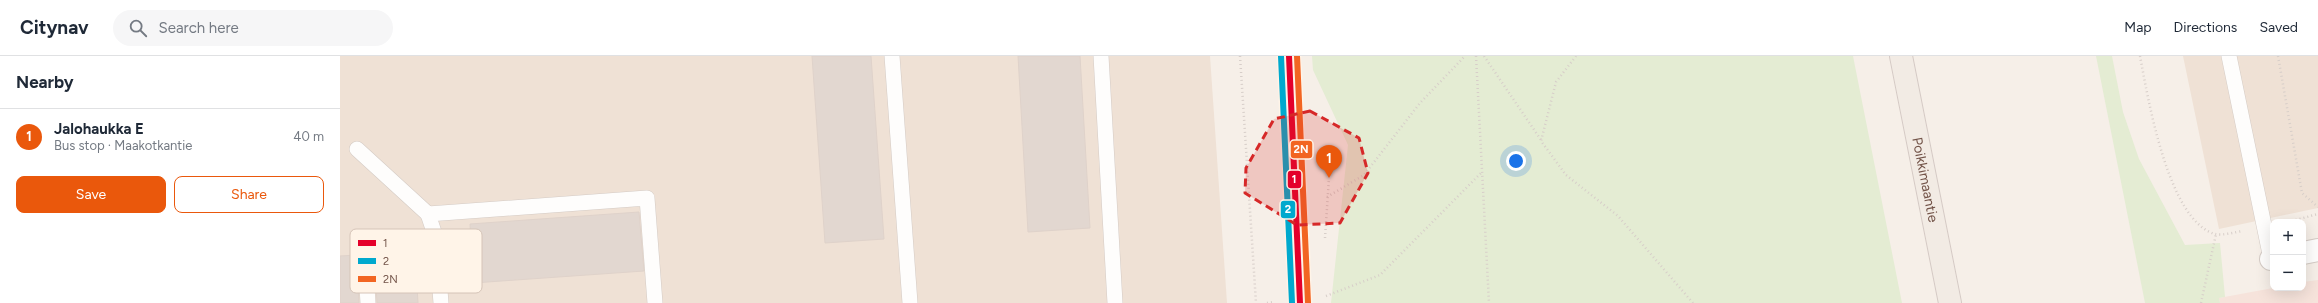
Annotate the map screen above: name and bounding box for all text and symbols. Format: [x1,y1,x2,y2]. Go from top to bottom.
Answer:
search box [113,10,393,46]
text: Citynav [20,16,89,39]
icon: search [127,17,149,39]
text: Search here [159,19,239,37]
text: Map [2124,19,2152,36]
text: Directions [2174,19,2237,36]
text: Saved [2259,19,2298,36]
text: Nearby [16,72,74,92]
text: Jalohaukka E [54,120,144,138]
text: 1 [26,129,32,144]
text: 40 m [293,129,324,144]
street label: Poikkimaantie [1908,136,1942,224]
text: Bus stop · Maakotkantie [54,138,192,153]
line badge: 2N [1290,140,1313,159]
text: 2N [1294,143,1308,156]
pin: 1 [1316,145,1342,178]
your location [1506,151,1526,171]
line badge: 1 [1287,170,1302,189]
text: 1 [1292,173,1296,186]
button: Save [16,176,166,213]
button: Share [174,176,324,213]
line badge: 2 [1280,200,1296,219]
text: 2 [1285,203,1291,216]
map controls [2270,219,2306,291]
button: + [2270,219,2306,255]
legend [350,229,482,293]
text: 1 [383,237,388,250]
text: 2 [383,255,389,268]
button: − [2270,255,2306,291]
text: 2N [383,273,398,286]

